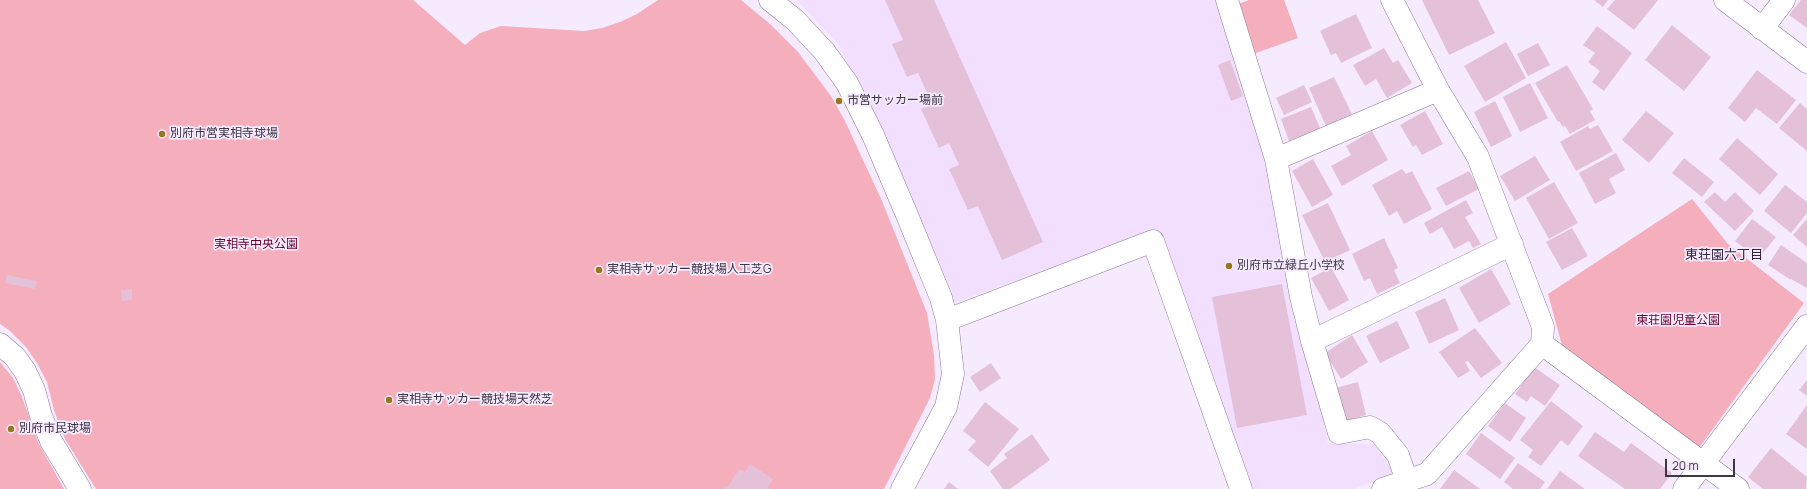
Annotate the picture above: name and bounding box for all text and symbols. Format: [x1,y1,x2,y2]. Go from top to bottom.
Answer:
place label: 市営サッカー場前 [847,94,943,108]
marker: 市営サッカー場前 [834,96,844,106]
place label: 別府市営実相寺球場 [170,127,278,141]
marker: 別府市営実相寺球場 [157,129,167,139]
park label: 実相寺中央公園 [214,238,298,252]
district label: 東荘園六丁目 [1685,247,1763,263]
place label: 別府市立緑丘小学校 [1237,259,1345,273]
marker: 別府市立緑丘小学校 [1224,261,1234,271]
place label: 実相寺サッカー競技場人工芝G [607,263,771,277]
marker: 実相寺サッカー競技場人工芝G [594,265,604,275]
park label: 東荘園児童公園 [1636,314,1720,328]
place label: 実相寺サッカー競技場天然芝 [397,393,553,407]
marker: 実相寺サッカー競技場天然芝 [384,395,394,405]
place label: 別府市民球場 [19,422,91,436]
marker: 別府市民球場 [6,424,16,434]
scale bar [1667,451,1737,477]
text: 20 m [1672,457,1699,474]

